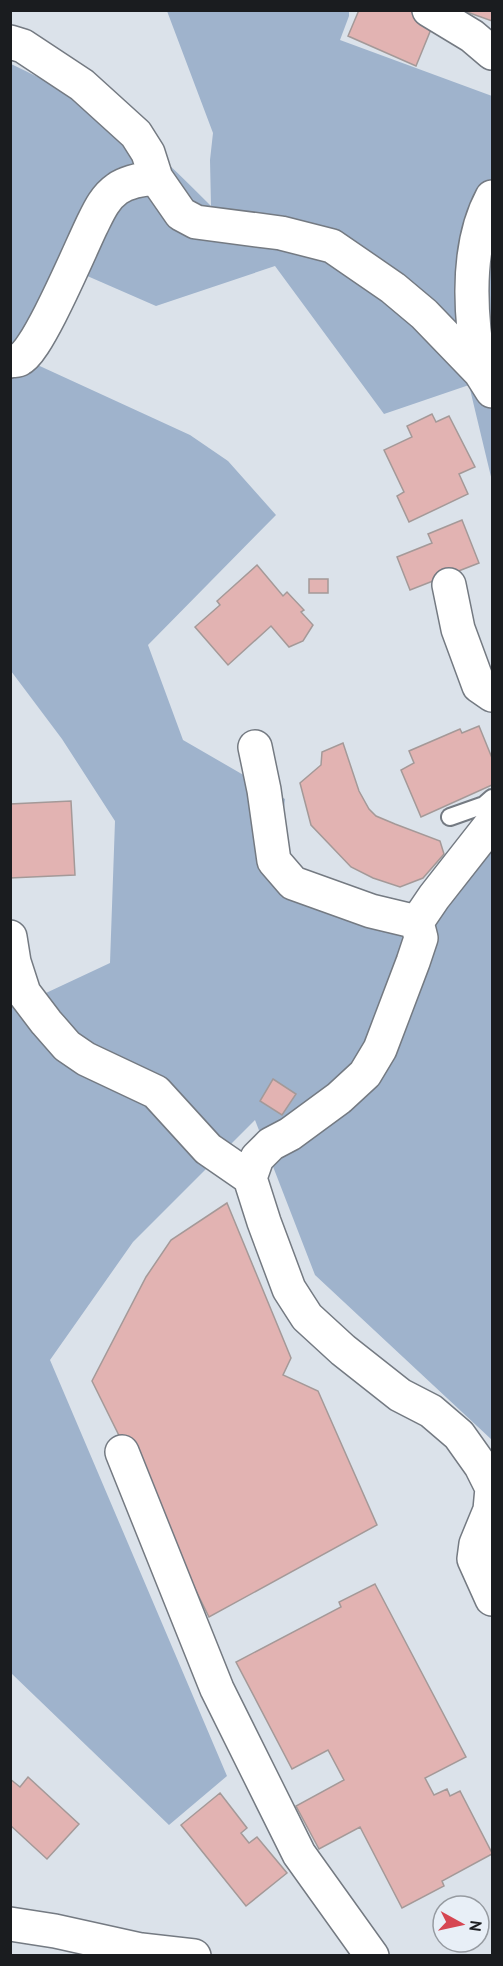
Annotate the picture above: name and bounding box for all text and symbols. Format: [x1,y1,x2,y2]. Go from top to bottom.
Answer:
north arrow [431,1894,491,1954]
text: N [465,1919,486,1933]

